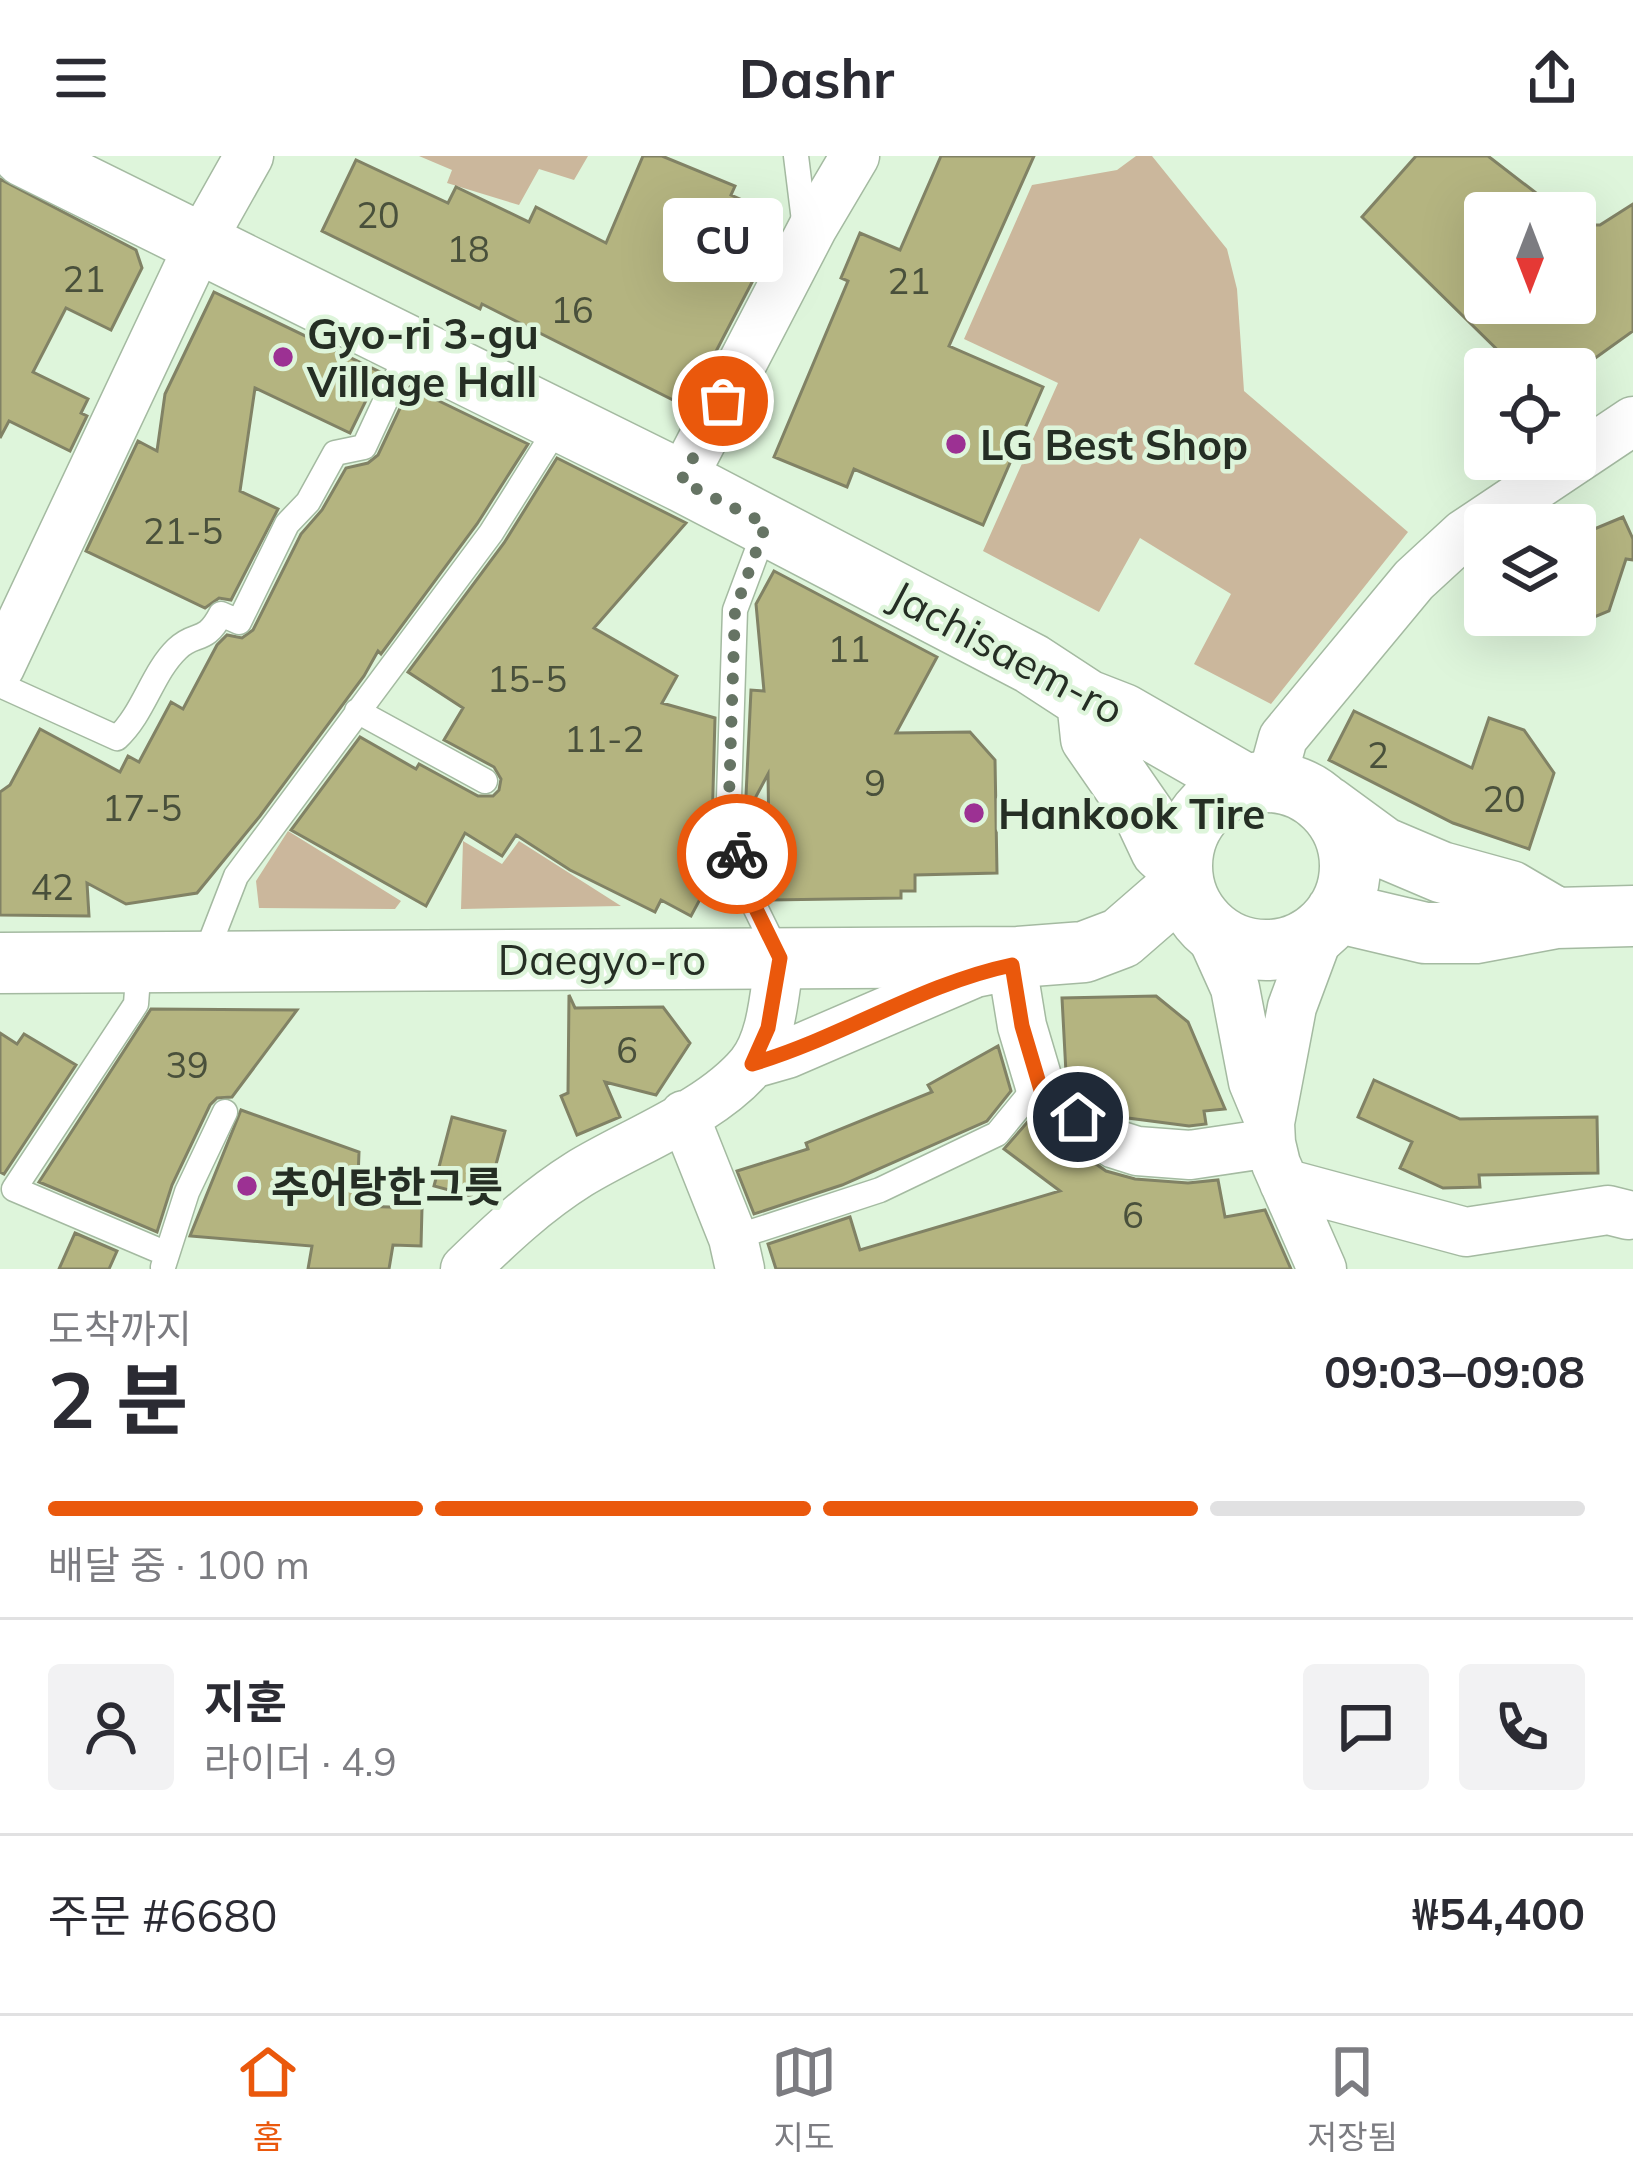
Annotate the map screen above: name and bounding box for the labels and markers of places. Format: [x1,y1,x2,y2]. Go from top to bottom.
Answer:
callout: CU [663,197,783,281]
place label: Gyo-ri 3-gu Village Hall [306,307,539,408]
marker: Gyo-ri 3-gu Village Hall [270,344,296,370]
pin [672,350,774,452]
place label: LG Best Shop [980,418,1248,471]
marker: LG Best Shop [943,431,969,457]
place label: Hankook Tire [998,787,1265,840]
marker: Hankook Tire [961,800,987,826]
pin [1027,1066,1129,1168]
place label: 추어탕한그릇 [271,1160,503,1213]
marker: 추어탕한그릇 [234,1173,260,1199]

